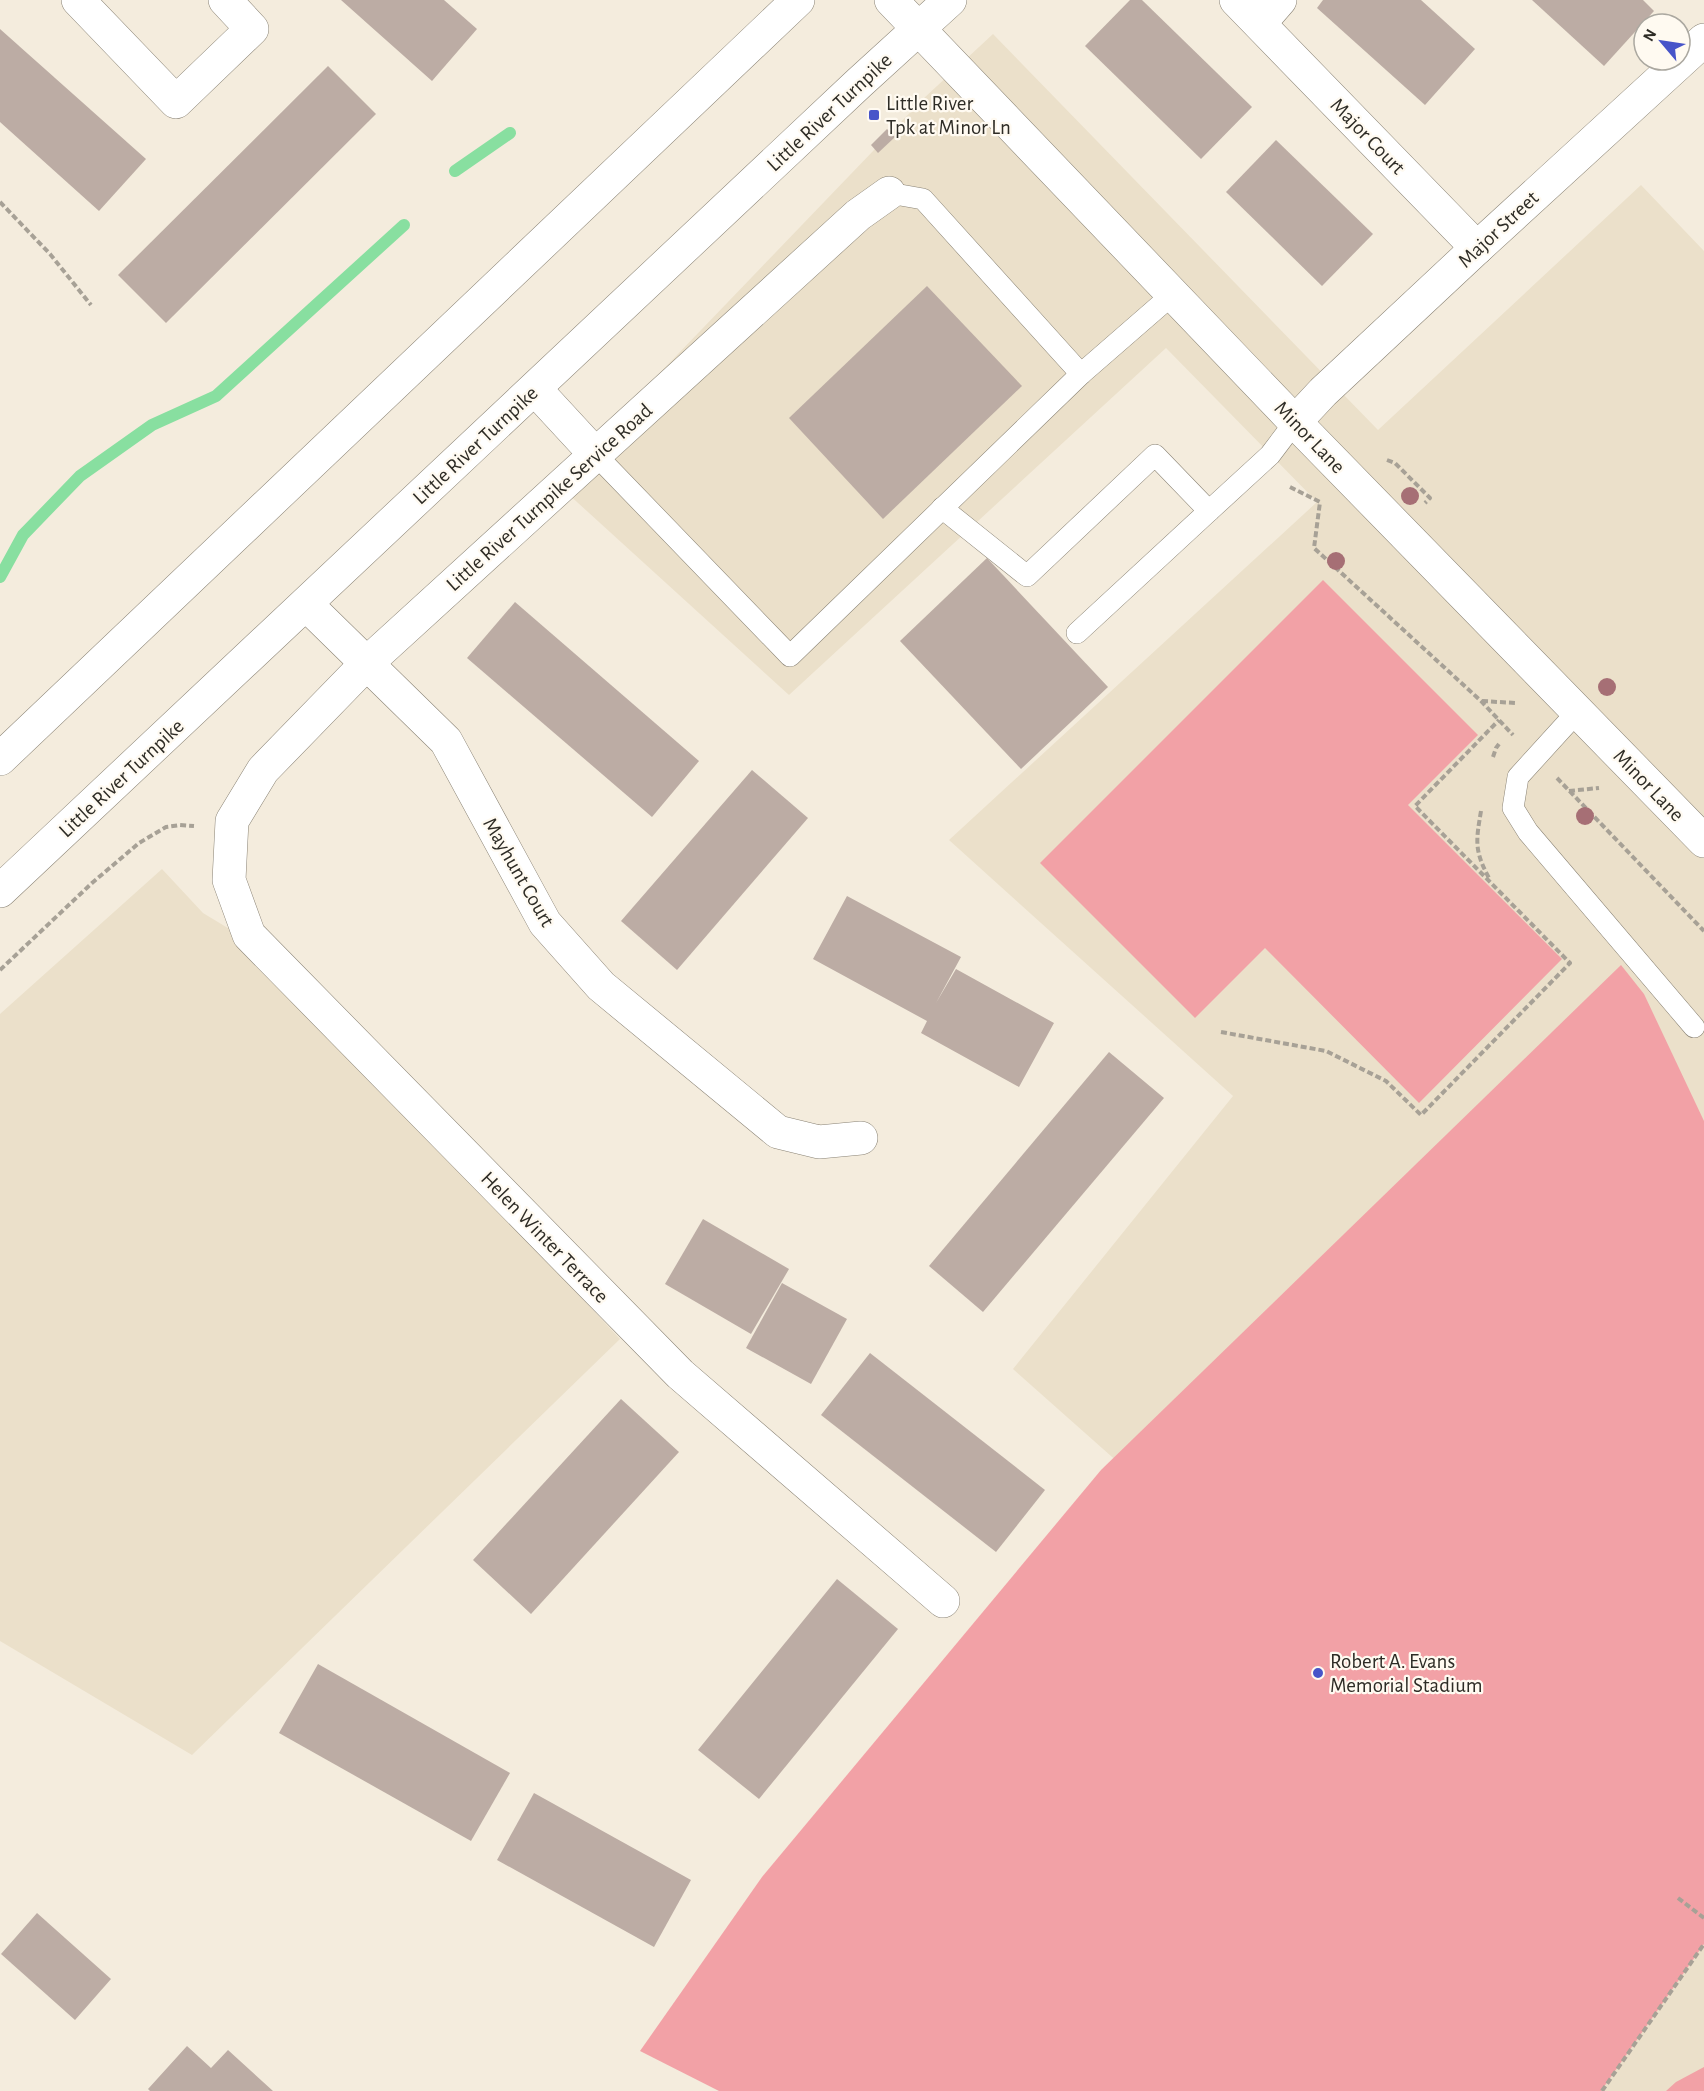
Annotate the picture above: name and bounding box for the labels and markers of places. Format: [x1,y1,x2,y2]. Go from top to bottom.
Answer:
place label: Little River Tpk at Minor Ln [886,93,1011,138]
marker: Little River Tpk at Minor Ln [867,108,881,122]
place label: Robert A. Evans Memorial Stadium [1330,1651,1483,1696]
marker: Robert A. Evans Memorial Stadium [1311,1666,1325,1680]

